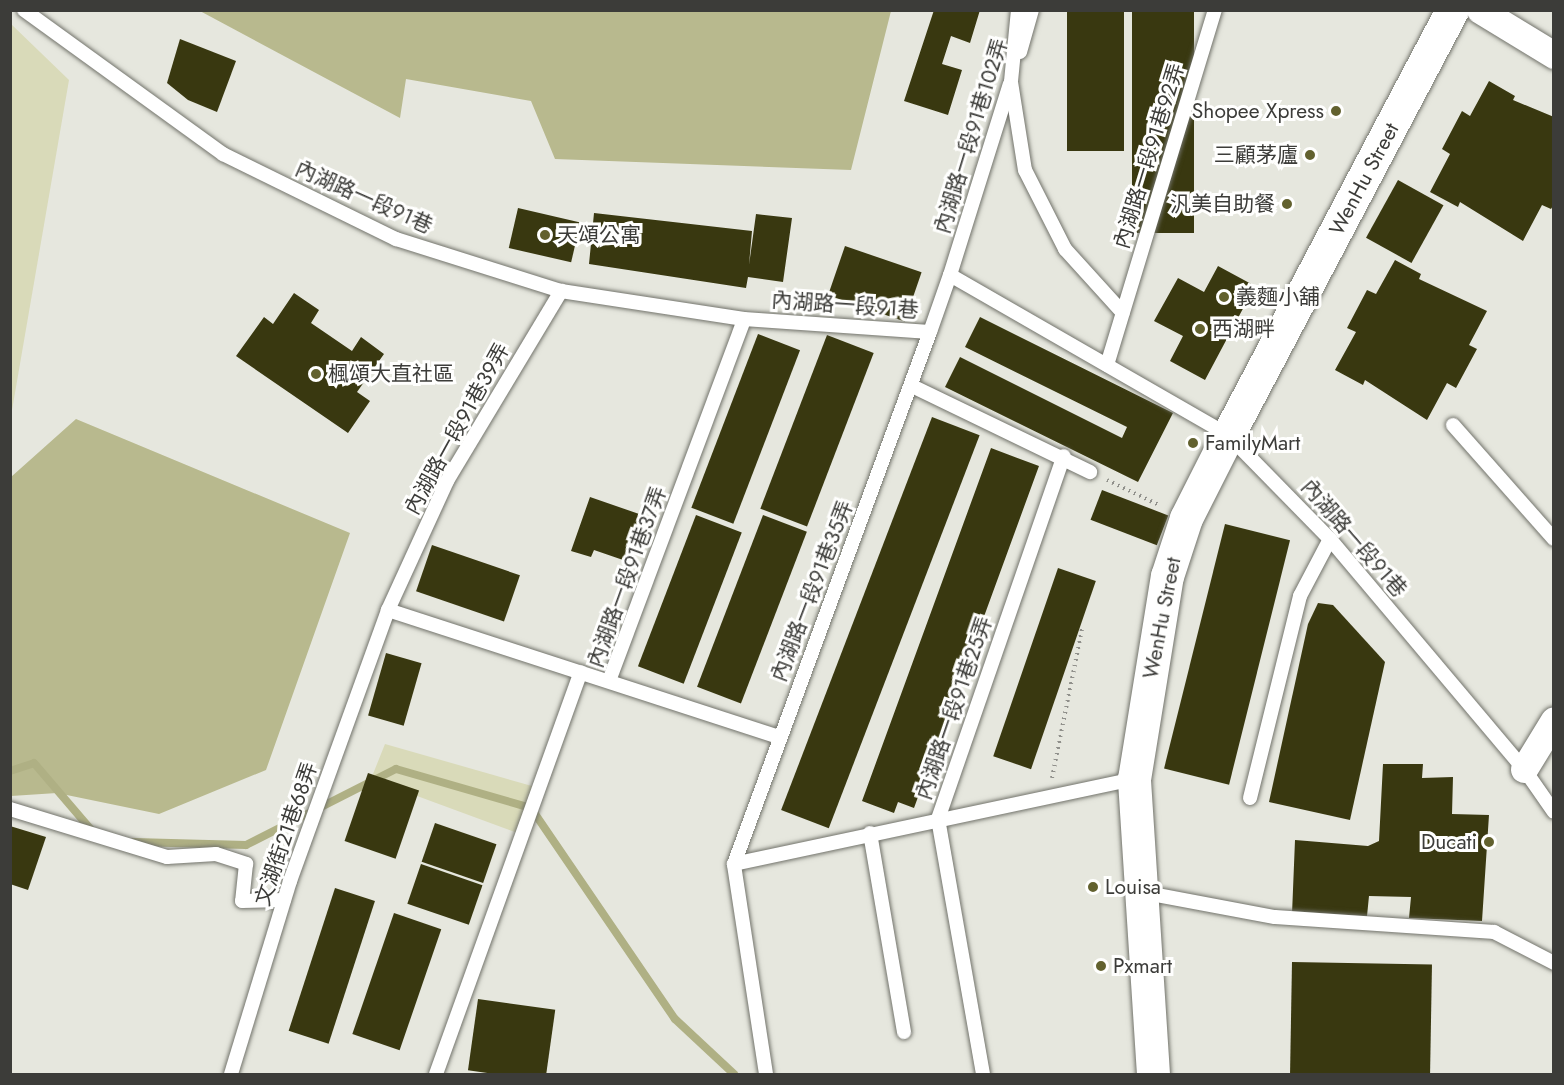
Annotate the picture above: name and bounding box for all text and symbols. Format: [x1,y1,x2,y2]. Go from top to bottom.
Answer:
street label: 內湖路一段91巷102弄 [929,35,1013,237]
street label: 內湖路一段91巷92弄 [1109,60,1189,252]
place label: Shopee Xpress [1192,98,1324,124]
marker: Shopee Xpress [1329,104,1343,118]
street label: WenHu Street [1324,119,1404,239]
place label: 三顧茅廬 [1214,142,1298,168]
marker: 三顧茅廬 [1303,148,1317,162]
street label: 內湖路一段91巷 [291,155,437,239]
place label: 汎美自助餐 [1170,191,1275,217]
marker: 汎美自助餐 [1280,197,1294,211]
place label: 天頌公寓 [557,222,641,248]
marker: 天頌公寓 [538,228,552,242]
place label: 義麵小舖 [1236,284,1320,310]
street label: 內湖路一段91巷 [771,287,919,323]
marker: 義麵小舖 [1217,290,1231,304]
place label: 西湖畔 [1212,316,1275,342]
marker: 西湖畔 [1193,322,1207,336]
street label: 內湖路一段91巷39弄 [399,339,515,519]
place label: 楓頌大直社區 [328,361,454,387]
marker: 楓頌大直社區 [309,367,323,381]
place label: FamilyMart [1205,430,1300,456]
marker: FamilyMart [1186,436,1200,450]
street label: 內湖路一段91巷 [1296,474,1412,602]
street label: 內湖路一段91巷37弄 [583,483,671,671]
street label: 內湖路一段91巷35弄 [766,497,858,685]
street label: WenHu Street [1138,555,1186,681]
street label: 內湖路一段91巷25弄 [911,613,997,803]
street label: 文湖街21巷68弄 [250,759,322,909]
place label: Ducati [1421,829,1477,855]
marker: Ducati [1482,835,1496,849]
place label: Louisa [1105,874,1161,900]
marker: Louisa [1086,880,1100,894]
place label: Pxmart [1113,953,1172,979]
marker: Pxmart [1094,959,1108,973]

